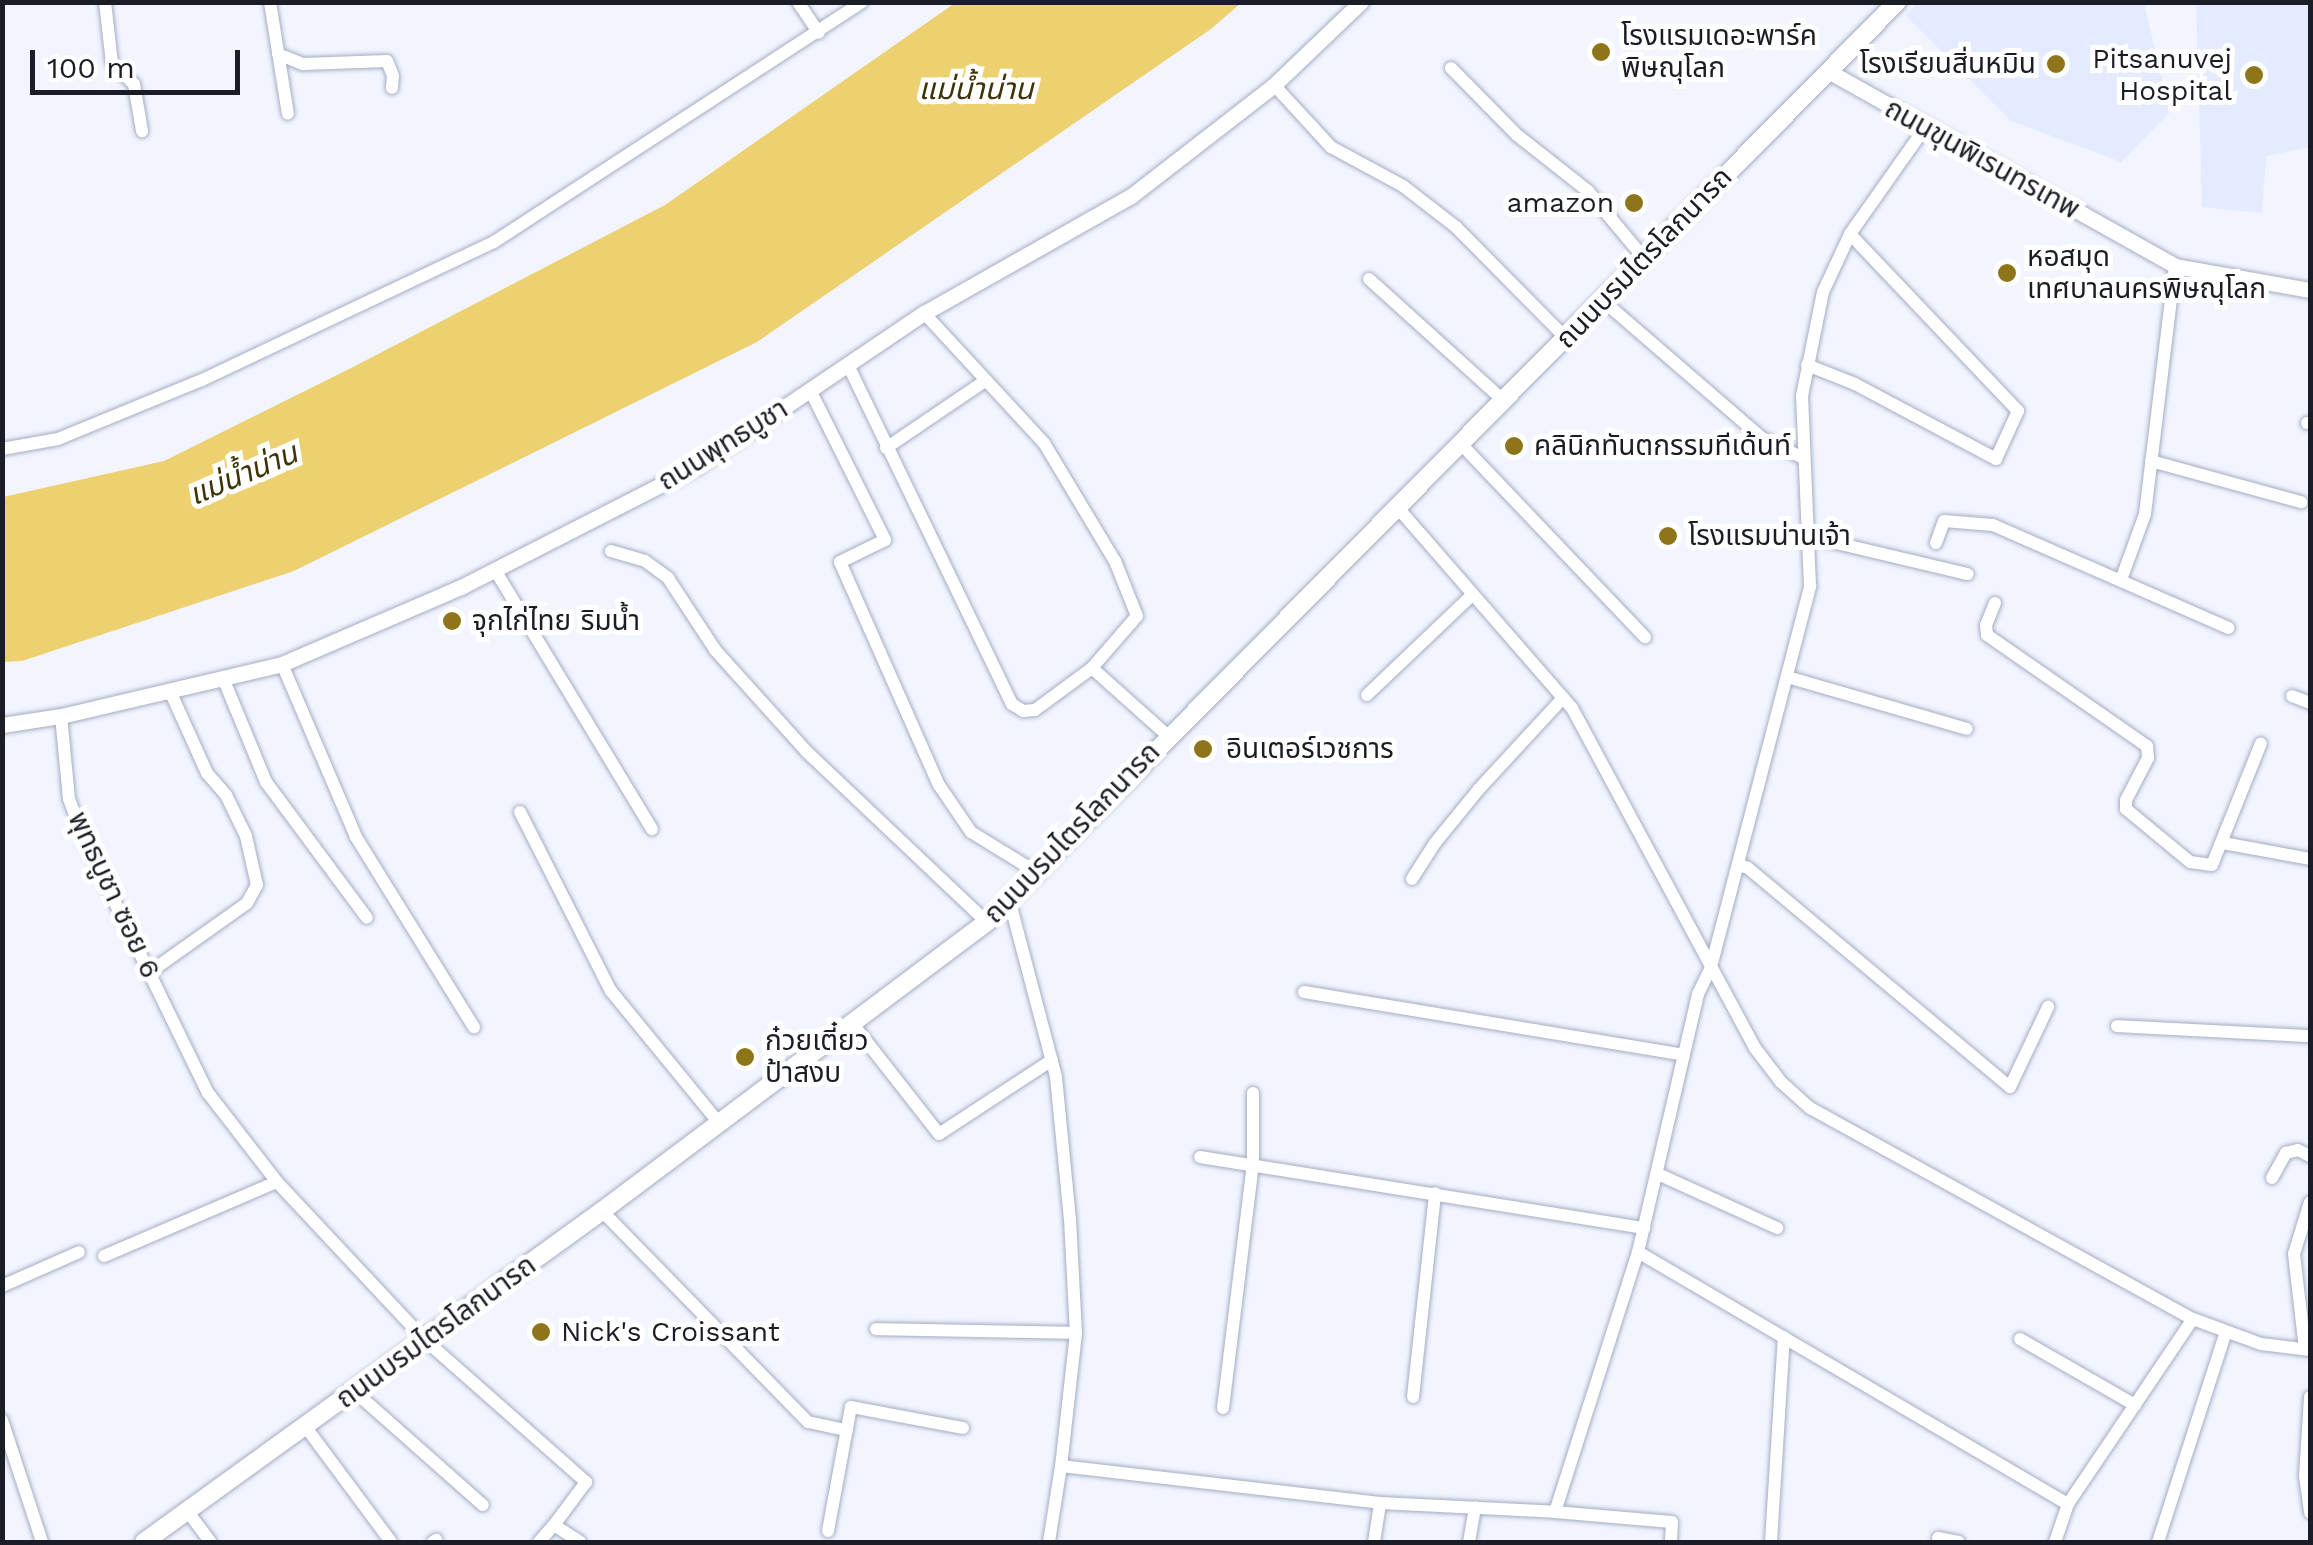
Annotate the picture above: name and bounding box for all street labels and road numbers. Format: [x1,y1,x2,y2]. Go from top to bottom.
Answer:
street label: ถนนขุนพิเรนทรเทพ [1879,92,2085,226]
street label: ถนนบรมไตรโลกนารถ [1549,160,1739,356]
street label: ถนนพุทธบูชา [652,392,794,498]
street label: ถนนบรมไตรโลกนารถ [977,735,1167,931]
street label: พุทธบูชา ซอย 6 [61,806,167,984]
street label: ถนนบรมไตรโลกนารถ [330,1248,542,1416]

